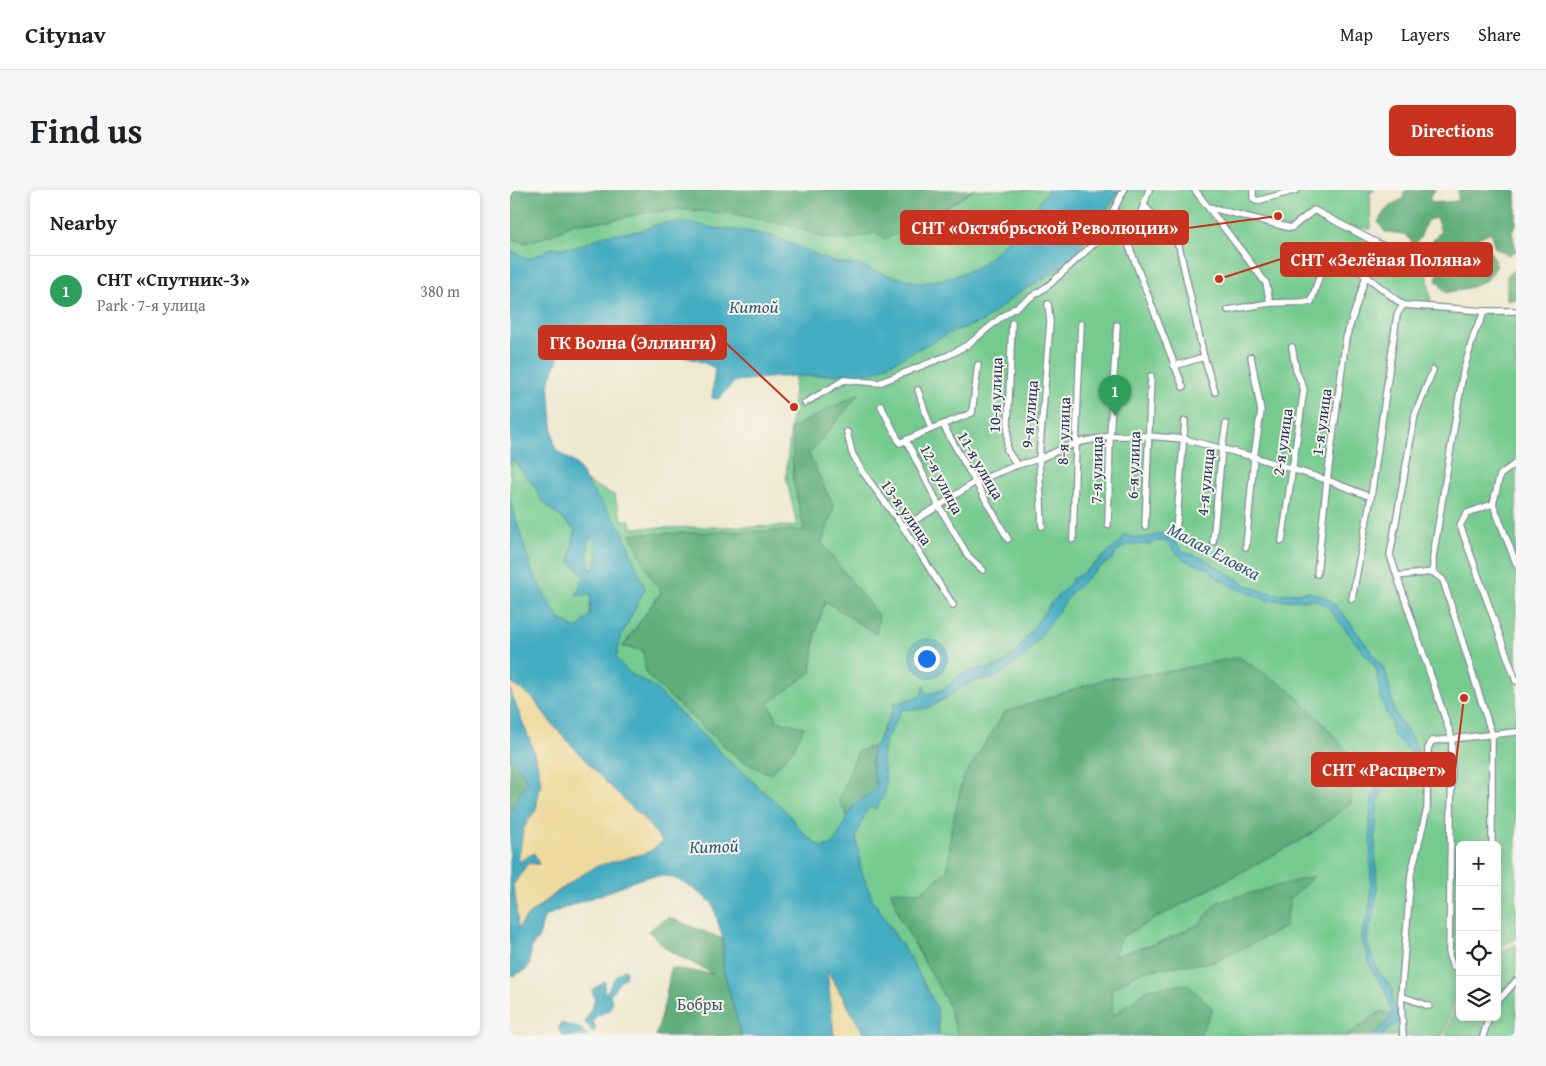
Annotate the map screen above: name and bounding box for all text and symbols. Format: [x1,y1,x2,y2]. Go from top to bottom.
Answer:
text: Citynav [25,17,106,52]
text: Map [1340,21,1373,48]
text: Layers [1401,21,1450,48]
text: Share [1478,21,1521,48]
text: Find us [30,105,143,156]
button: Directions [1389,105,1516,156]
text: Nearby [50,207,117,238]
callout: СНТ «Октябрьской Революции» [901,211,1188,244]
text: СНТ «Октябрьской Революции» [911,214,1179,241]
callout: СНТ «Зелёная Поляна» [1281,243,1492,276]
text: СНТ «Зелёная Поляна» [1291,246,1481,273]
text: СНТ «Спутник-3» [97,265,250,293]
text: 1 [62,279,70,303]
text: 380 m [420,279,460,303]
text: Park · 7-я улица [97,293,206,317]
water label: Китой [729,293,779,320]
callout: ГК Волна (Эллинги) [539,326,726,359]
text: ГК Волна (Эллинги) [550,329,716,356]
street label: 10-я улица [982,356,1008,433]
pin: 1 [1099,375,1131,416]
street label: 9-я улица [1014,379,1044,449]
street label: 1-я улица [1304,386,1338,457]
street label: 8-я улица [1050,396,1076,465]
street label: 2-я улица [1265,406,1299,477]
street label: 11-я улица [952,426,1011,504]
street label: 6-я улица [1120,430,1146,499]
street label: 7-я улица [1083,435,1109,504]
street label: 12-я улица [914,440,970,519]
street label: 4-я улица [1190,447,1221,517]
street label: 13-я улица [875,474,939,550]
water label: Малая Еловка [1163,515,1266,587]
your location [914,646,940,672]
callout: СНТ «Расцвет» [1312,753,1455,786]
text: СНТ «Расцвет» [1322,756,1446,783]
water label: Китой [689,832,739,860]
map controls [1456,841,1501,1021]
button: + [1456,841,1501,886]
button: − [1456,886,1501,931]
button: locate [1456,931,1501,976]
button: layers [1456,976,1501,1021]
park label: Бобры [677,992,723,1016]

